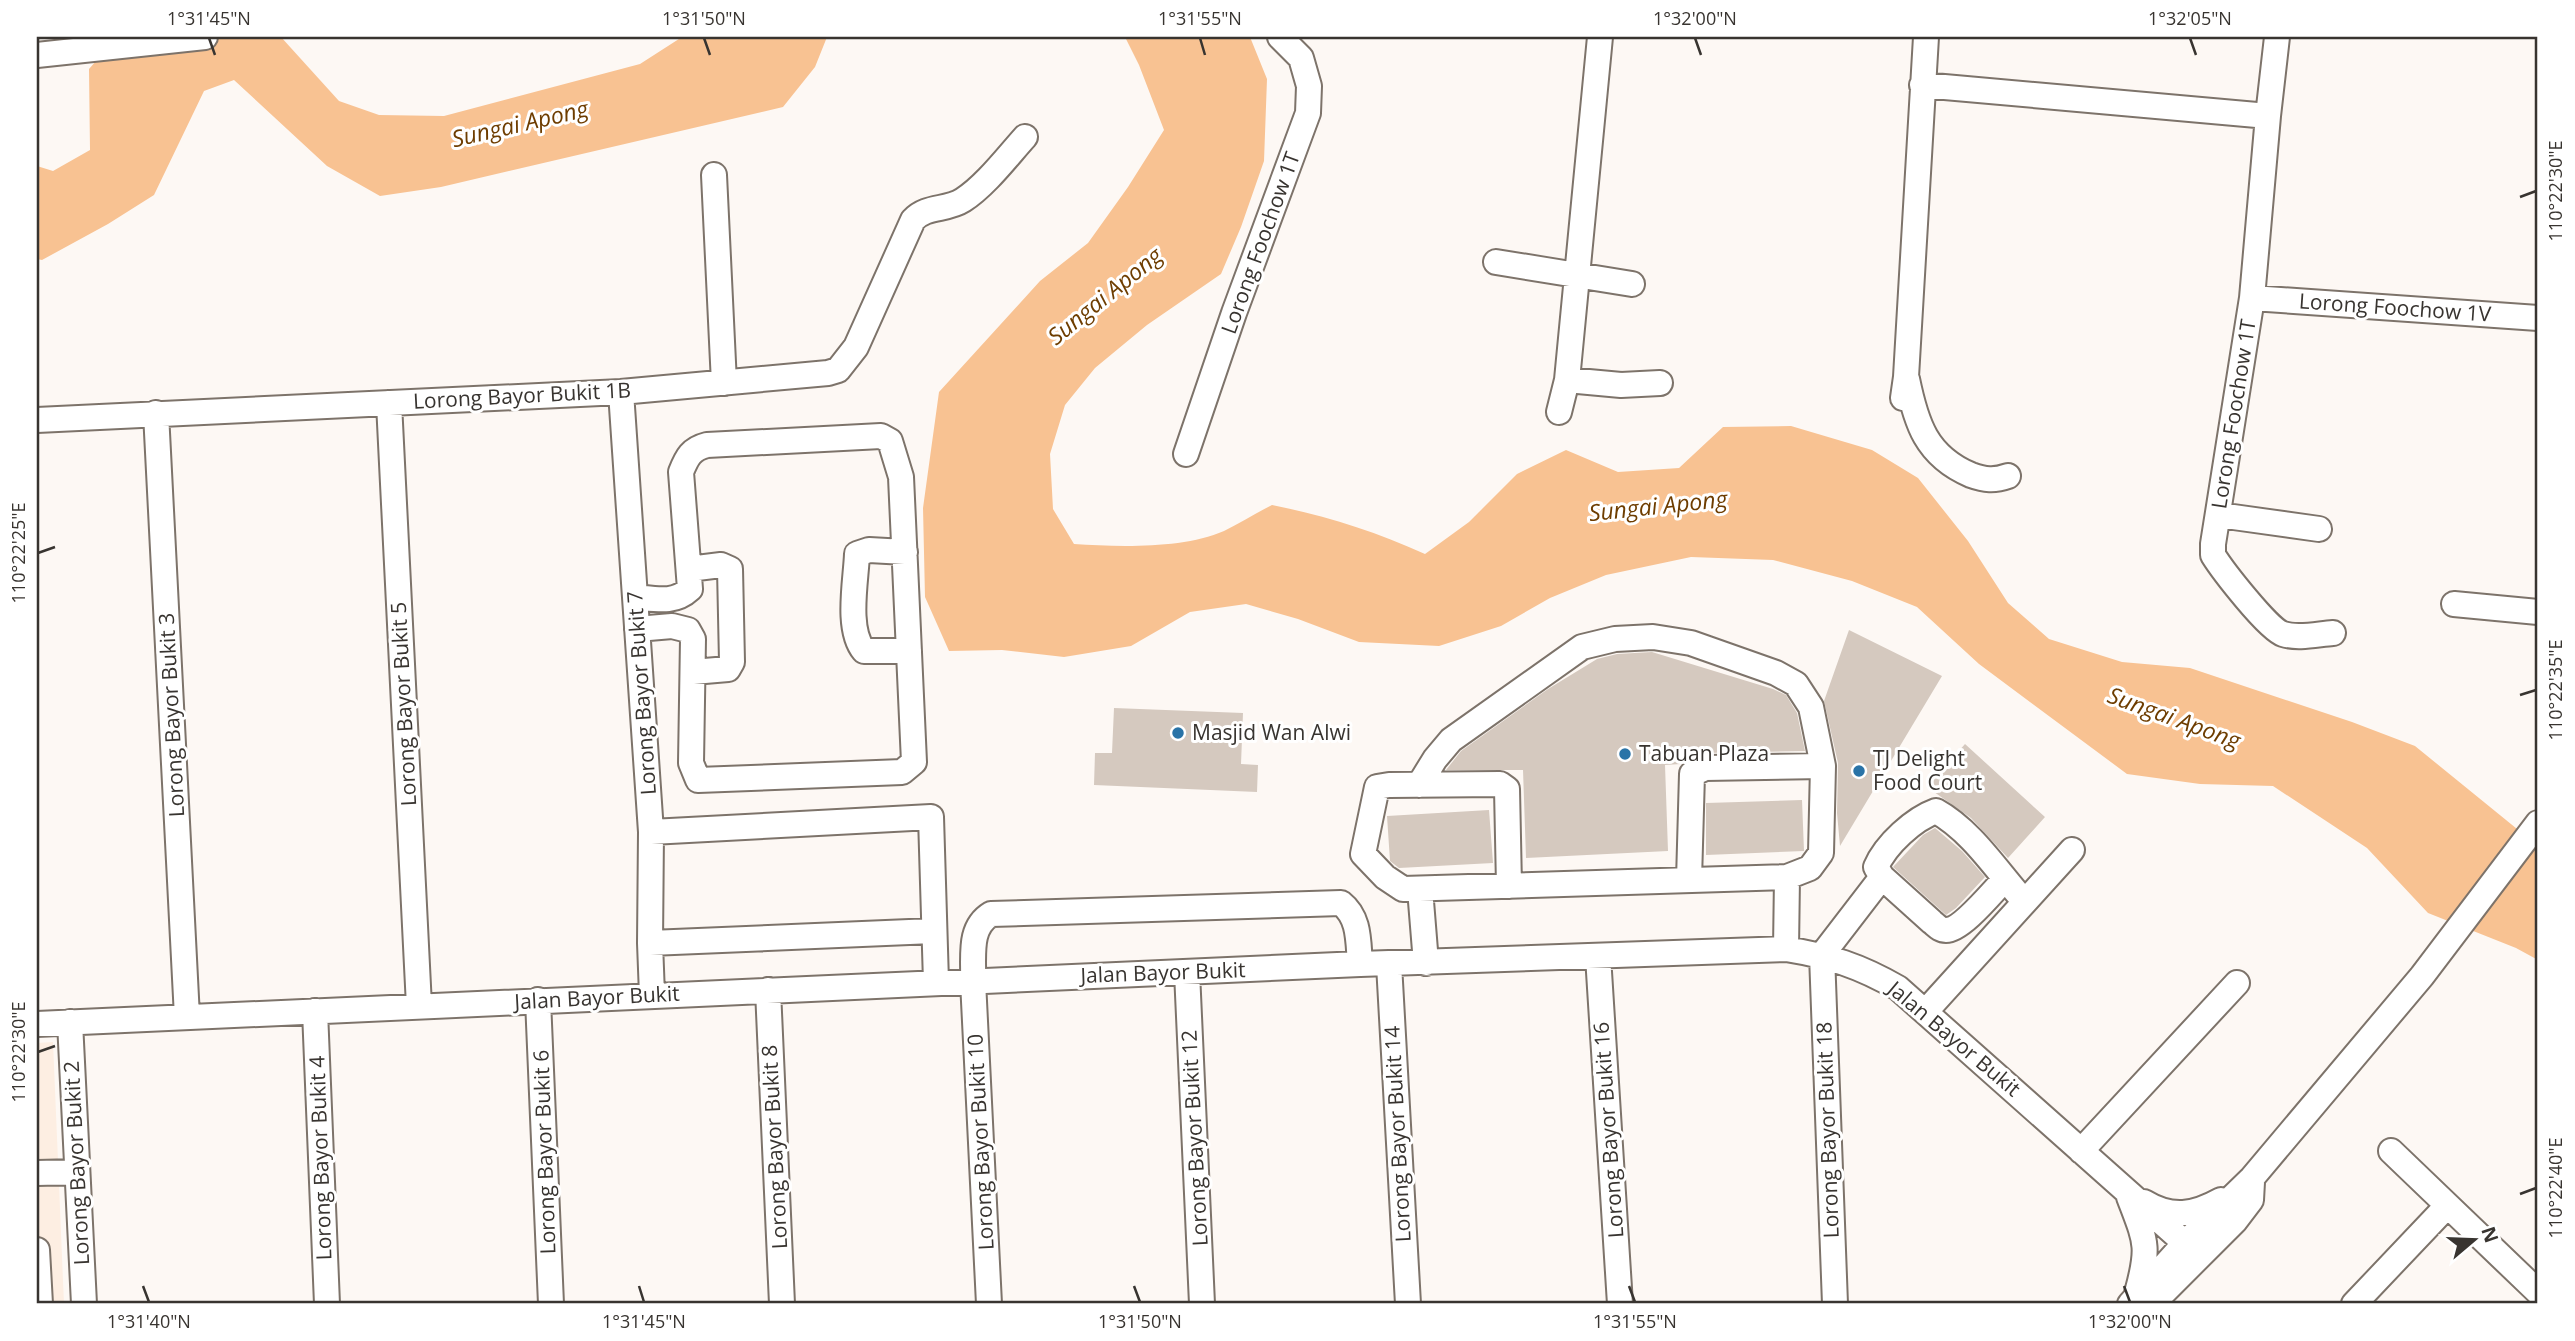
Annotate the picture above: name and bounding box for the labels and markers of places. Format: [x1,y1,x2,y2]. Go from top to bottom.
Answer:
place label: Masjid Wan Alwi [1192,718,1351,746]
marker: Masjid Wan Alwi [1170,725,1186,741]
place label: Tabuan Plaza [1639,739,1769,767]
place label: TJ Delight Food Court [1873,744,1982,796]
marker: Tabuan Plaza [1617,746,1633,762]
marker: TJ Delight Food Court [1851,763,1867,779]

